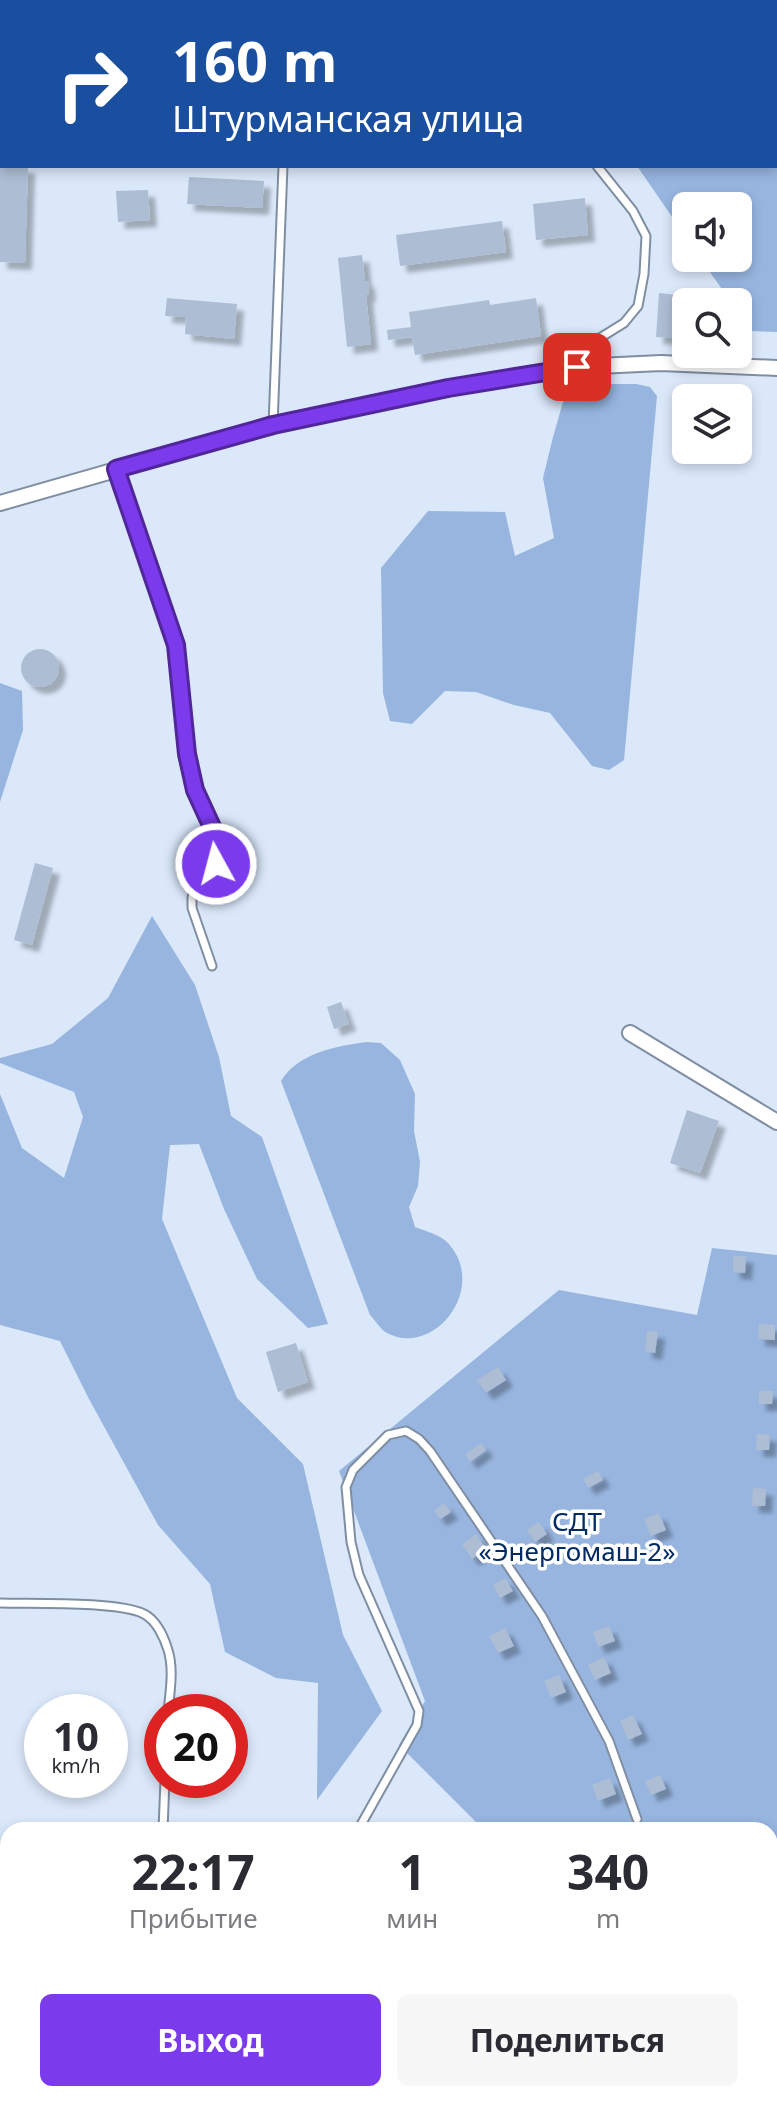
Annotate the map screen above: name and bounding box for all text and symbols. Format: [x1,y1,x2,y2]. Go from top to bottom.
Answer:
text: 160 m [172,22,337,98]
icon: right [40,32,144,136]
text: Штурманская улица [172,94,524,143]
map controls [672,192,752,464]
button: sound [672,192,752,272]
button: search [672,288,752,368]
pin [543,333,611,401]
icon: arrive [555,345,599,389]
button: layers [672,384,752,464]
position arrow [174,822,258,906]
park label: СДТ «Энергомаш-2» [479,1503,675,1569]
speed limit sign: 20 [144,1694,248,1798]
text: 10 [53,1708,99,1763]
text: km/h [51,1752,101,1779]
text: 22:17 [131,1839,255,1904]
text: 1 [398,1839,426,1904]
text: 340 [567,1839,649,1904]
text: Прибытие [129,1900,258,1936]
text: мин [386,1900,438,1936]
text: m [596,1900,620,1936]
button: Выход [40,1994,381,2086]
button: Поделиться [397,1994,738,2086]

